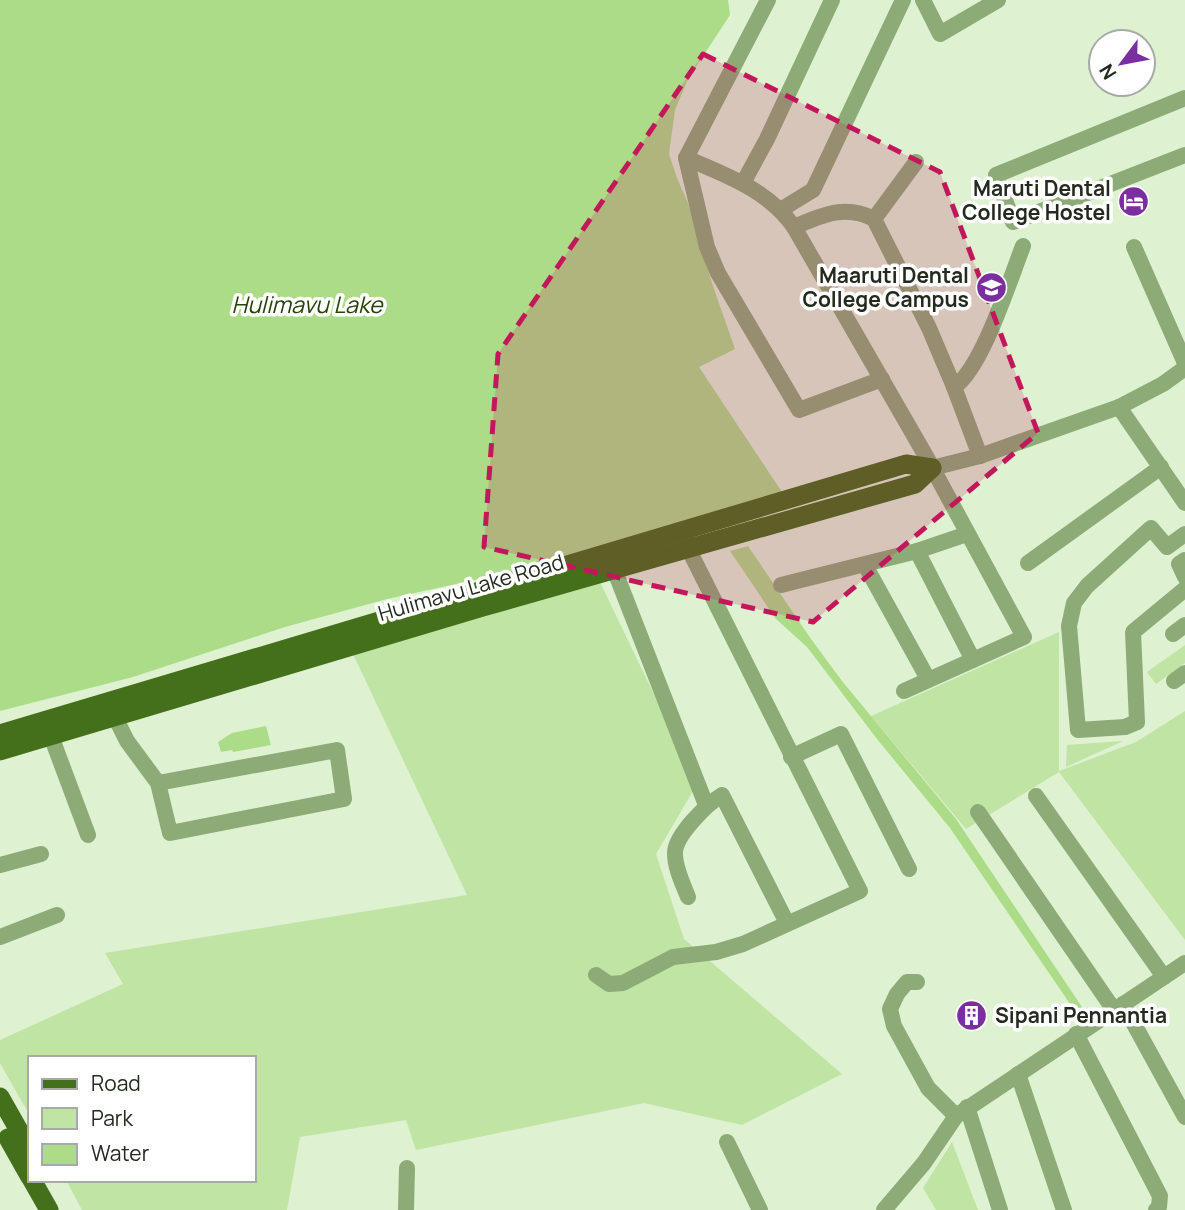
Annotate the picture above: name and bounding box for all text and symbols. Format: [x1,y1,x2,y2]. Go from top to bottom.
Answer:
north arrow [1087,28,1157,98]
text: N [1093,59,1122,85]
place label: Maruti Dental College Hostel [962,174,1111,226]
hotel icon: Maruti Dental College Hostel [1117,184,1151,218]
place label: Maaruti Dental College Campus [802,261,969,313]
school or university icon: Maaruti Dental College Campus [975,271,1009,305]
water label: Hulimavu Lake [231,288,384,320]
street label: Hulimavu Lake Road [375,547,567,627]
building icon: Sipani Pennantia [955,999,989,1033]
place label: Sipani Pennantia [995,1001,1167,1029]
legend [28,1056,256,1182]
text: Road [91,1069,141,1097]
text: Park [91,1104,133,1132]
text: Water [91,1139,150,1167]

